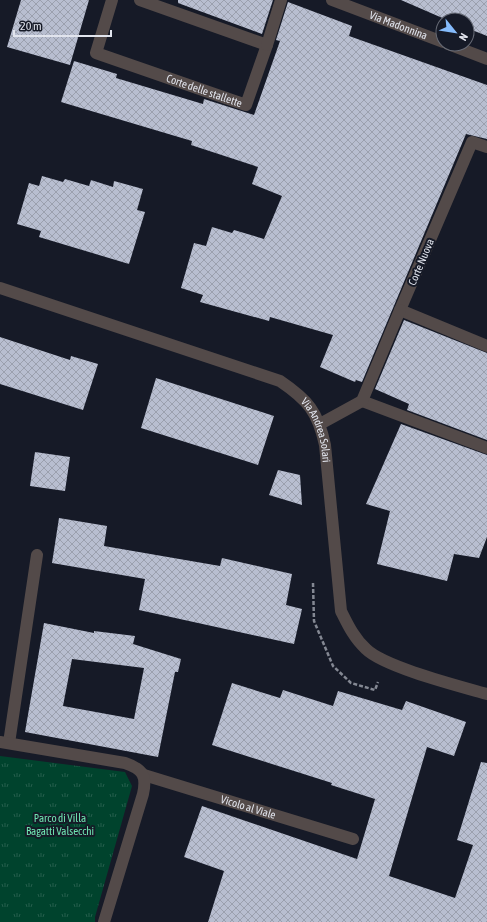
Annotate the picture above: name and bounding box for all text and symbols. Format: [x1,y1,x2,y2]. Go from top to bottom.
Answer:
street label: Via Madonnina [368,9,429,42]
scale bar [14,12,111,38]
north arrow [435,12,475,52]
text: 20 m [20,19,42,33]
text: N [457,31,470,43]
street label: Corte delle stallette [165,72,244,109]
street label: Corte Nuova [406,237,436,287]
street label: Via Andrea Solari [299,395,333,463]
street label: Vicolo al Viale [219,793,277,821]
park label: Parco di Villa Bagatti Valsecchi [26,812,94,837]

